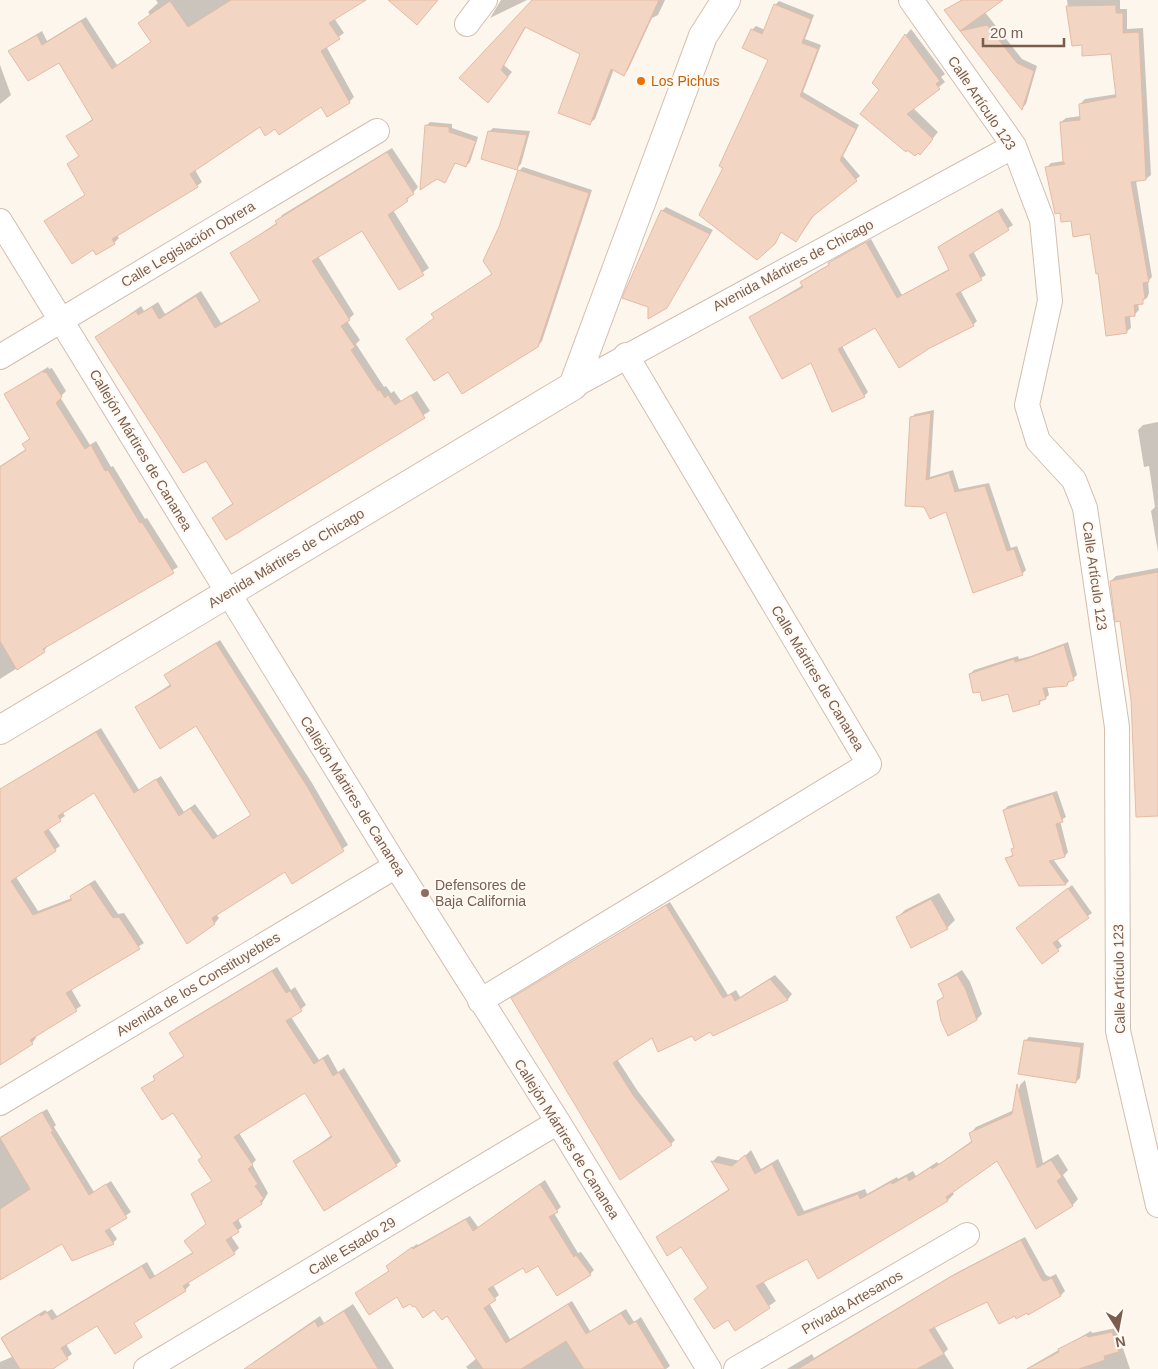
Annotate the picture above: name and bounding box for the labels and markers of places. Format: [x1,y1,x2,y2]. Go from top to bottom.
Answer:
place label: Los Pichus [651,73,719,89]
marker: Los Pichus [635,75,647,87]
place label: Defensores de Baja California [435,877,526,909]
marker: Defensores de Baja California [419,887,431,899]

